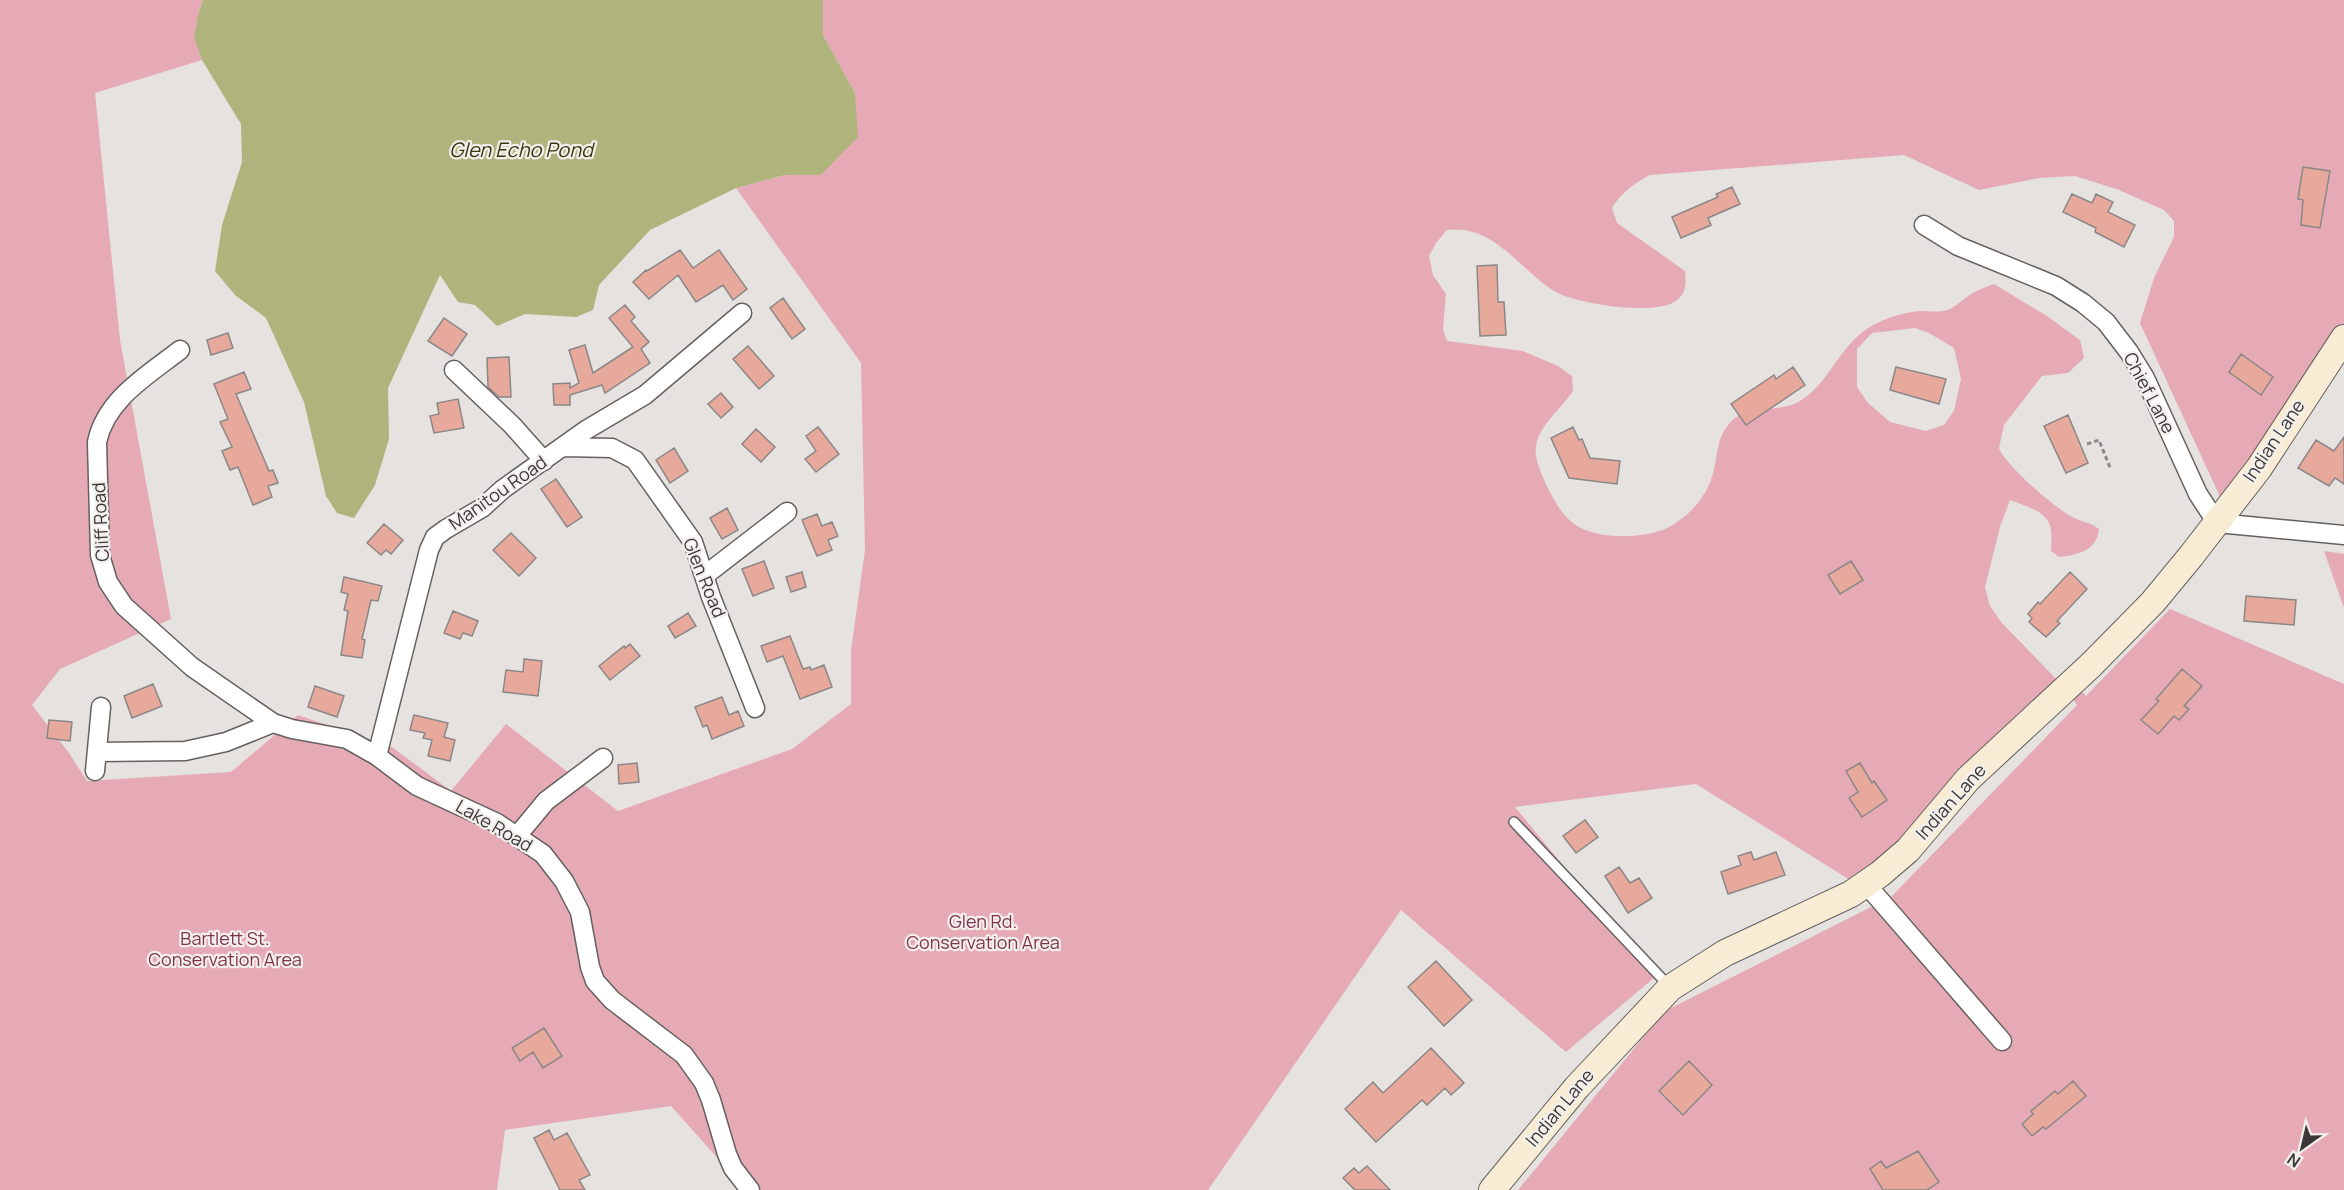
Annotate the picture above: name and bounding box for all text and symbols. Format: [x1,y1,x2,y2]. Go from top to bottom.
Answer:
water label: Glen Echo Pond [449,136,596,163]
street label: Chief Lane [2118,348,2181,437]
street label: Indian Lane [2237,395,2309,486]
street label: Manitou Road [444,450,551,535]
street label: Cliff Road [86,482,114,562]
street label: Glen Road [678,534,732,621]
street label: Indian Lane [1910,758,1991,844]
street label: Lake Road [452,794,537,857]
park label: Glen Rd. Conservation Area [906,909,1060,954]
park label: Bartlett St. Conservation Area [148,926,302,971]
street label: Indian Lane [1520,1064,1599,1151]
north arrow [2272,1118,2332,1178]
text: N [2283,1148,2305,1173]

